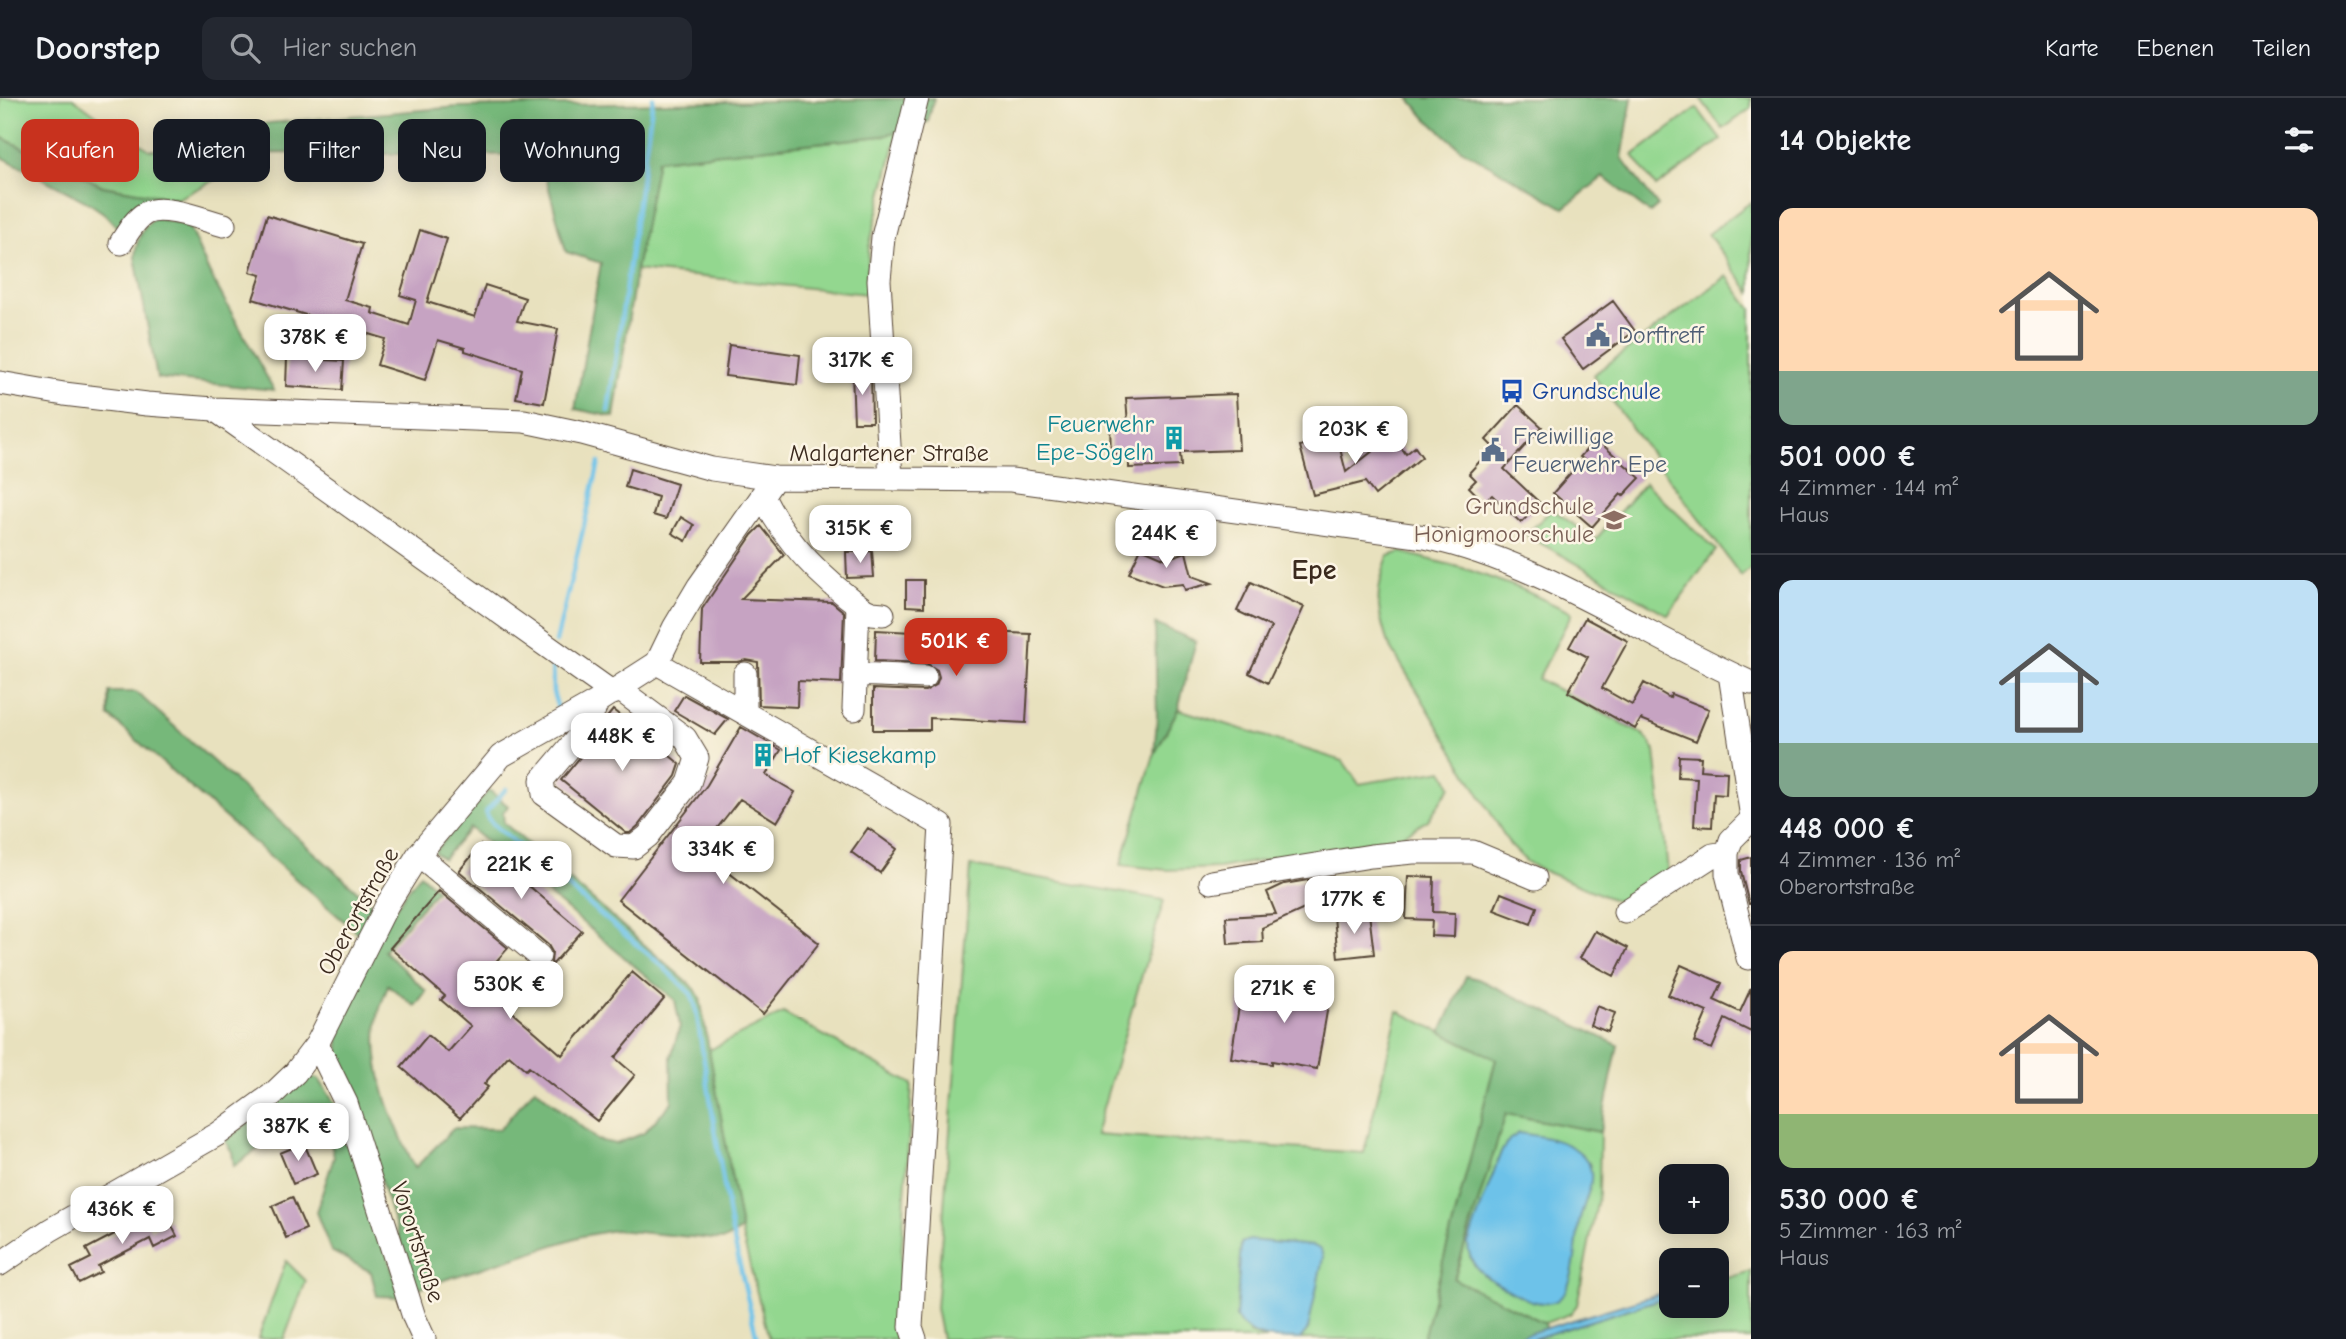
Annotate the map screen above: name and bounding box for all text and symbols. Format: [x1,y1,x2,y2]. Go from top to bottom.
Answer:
search box [202,17,692,80]
text: Doorstep [35,29,160,67]
icon: search [226,29,264,67]
text: Hier suchen [282,33,417,63]
text: Karte [2045,34,2098,62]
text: Ebenen [2136,34,2214,62]
text: Teilen [2252,34,2311,62]
chip: Kaufen [21,119,139,182]
chip: Mieten [153,119,270,182]
chip: Filter [284,119,384,182]
chip: Neu [398,119,486,182]
chip: Wohnung [500,119,645,182]
icon: filters [2280,121,2318,159]
text: 14 Objekte [1779,123,1911,158]
icon: home [1986,253,2112,379]
pin: 378K € [258,314,372,374]
public building icon: Dorftreff [1584,321,1612,349]
place label: Dorftreff [1618,321,1705,349]
text: 378K € [280,323,350,350]
pin: 317K € [805,338,919,397]
text: 317K € [828,346,896,373]
bus stop icon: Grundschule [1498,377,1526,405]
place label: Grundschule [1532,377,1661,405]
pin: 203K € [1298,406,1412,466]
place label: Feuerwehr Epe-Sögeln [1036,410,1154,466]
text: 203K € [1319,415,1391,442]
place label: Freiwillige Feuerwehr Epe [1513,422,1667,478]
building icon: Feuerwehr Epe-Sögeln [1160,424,1188,452]
public building icon: Freiwillige Feuerwehr Epe [1479,436,1507,464]
street label: Malgartener Straße [789,439,989,467]
text: 501 000 € [1779,439,1917,474]
text: 4 Zimmer · 144 m² [1779,474,1958,501]
place label: Grundschule Honigmoorschule [1414,492,1594,548]
text: Haus [1779,501,1829,528]
pin: 315K € [803,505,917,565]
school or university icon: Grundschule Honigmoorschule [1600,506,1628,534]
pin: 244K € [1109,510,1223,570]
text: 315K € [825,514,895,541]
text: 244K € [1131,519,1201,546]
district label: Epe [1292,554,1337,586]
pin: 501K € [899,618,1013,678]
icon: home [1986,625,2112,751]
text: 501K € [920,627,992,654]
pin: 448K € [565,714,679,773]
text: 448K € [587,722,657,749]
building icon: Hof Kiesekamp [749,741,777,769]
place label: Hof Kiesekamp [783,741,937,769]
text: 448 000 € [1779,811,1916,846]
pin: 334K € [666,826,780,886]
text: 334K € [688,835,758,862]
street label: Oberortstraße [311,842,405,980]
pin: 221K € [464,842,578,901]
text: 4 Zimmer · 136 m² [1779,846,1960,873]
text: 221K € [487,850,555,877]
text: Oberortstraße [1779,873,1915,900]
pin: 177K € [1297,876,1411,936]
text: 177K € [1321,885,1387,912]
pin: 530K € [453,962,567,1021]
pin: 271K € [1227,965,1341,1025]
text: 530K € [473,970,547,997]
text: 271K € [1250,974,1318,1001]
icon: home [1986,996,2112,1122]
pin: 387K € [241,1104,355,1163]
text: 387K € [263,1112,333,1139]
map controls [1659,1164,1729,1318]
button: + [1659,1164,1729,1234]
street label: Vorortstraße [385,1178,451,1306]
text: 530 000 € [1779,1182,1920,1217]
pin: 436K € [65,1186,179,1246]
text: 436K € [86,1195,158,1222]
text: 5 Zimmer · 163 m² [1779,1217,1962,1244]
text: Haus [1779,1244,1829,1271]
button: − [1659,1248,1729,1318]

